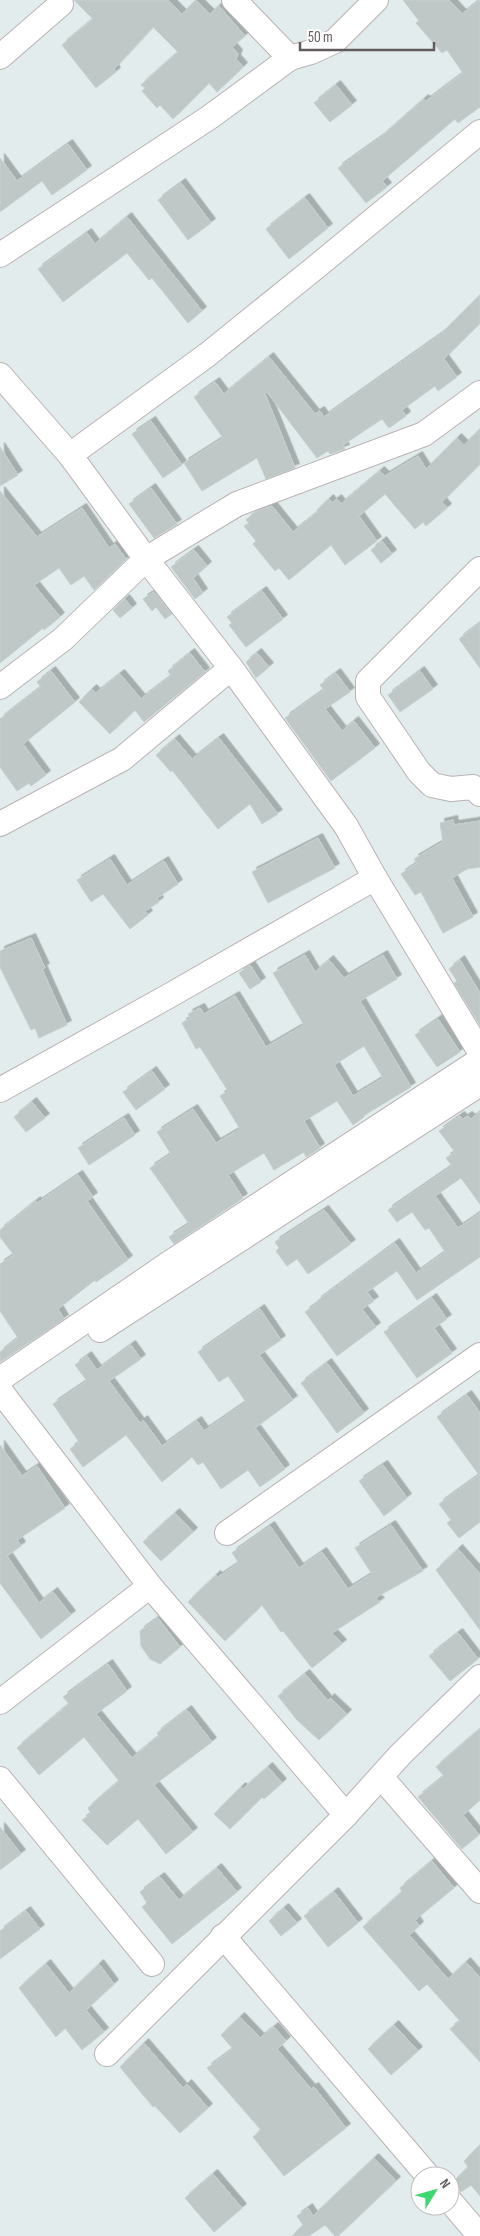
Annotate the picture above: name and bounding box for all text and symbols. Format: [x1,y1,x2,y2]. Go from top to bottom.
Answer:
scale bar [300,20,434,52]
text: 50 m [308,28,333,47]
north arrow [410,2166,460,2216]
text: N [436,2175,454,2192]

